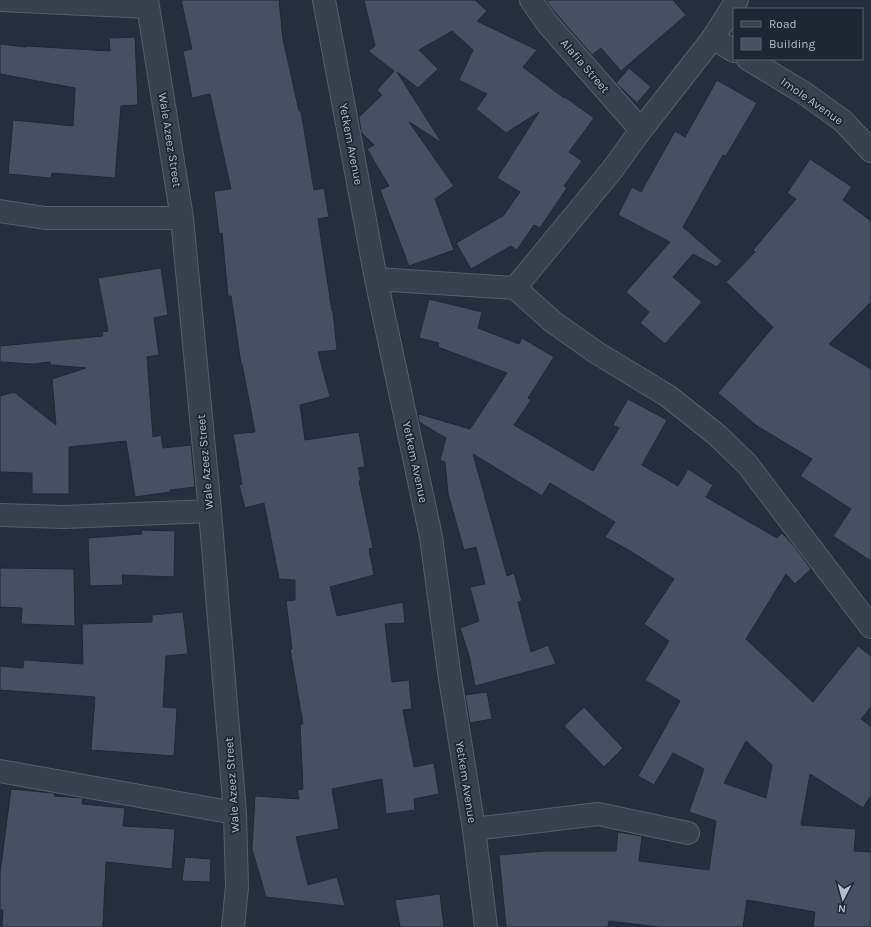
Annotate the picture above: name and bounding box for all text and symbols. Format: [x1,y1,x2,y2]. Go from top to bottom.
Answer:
legend [733,8,863,60]
text: Road [769,17,797,31]
street label: Alafia Street [558,36,613,96]
text: Building [769,37,816,51]
street label: Imole Avenue [778,74,846,128]
street label: Wale Azeez Street [156,92,184,189]
street label: Yetkem Avenue [336,102,366,186]
street label: Wale Azeez Street [194,413,216,510]
street label: Yetkem Avenue [400,420,430,504]
street label: Wale Azeez Street [222,736,242,833]
street label: Yetkem Avenue [453,740,479,824]
north arrow [823,879,863,919]
text: N [837,902,847,915]

